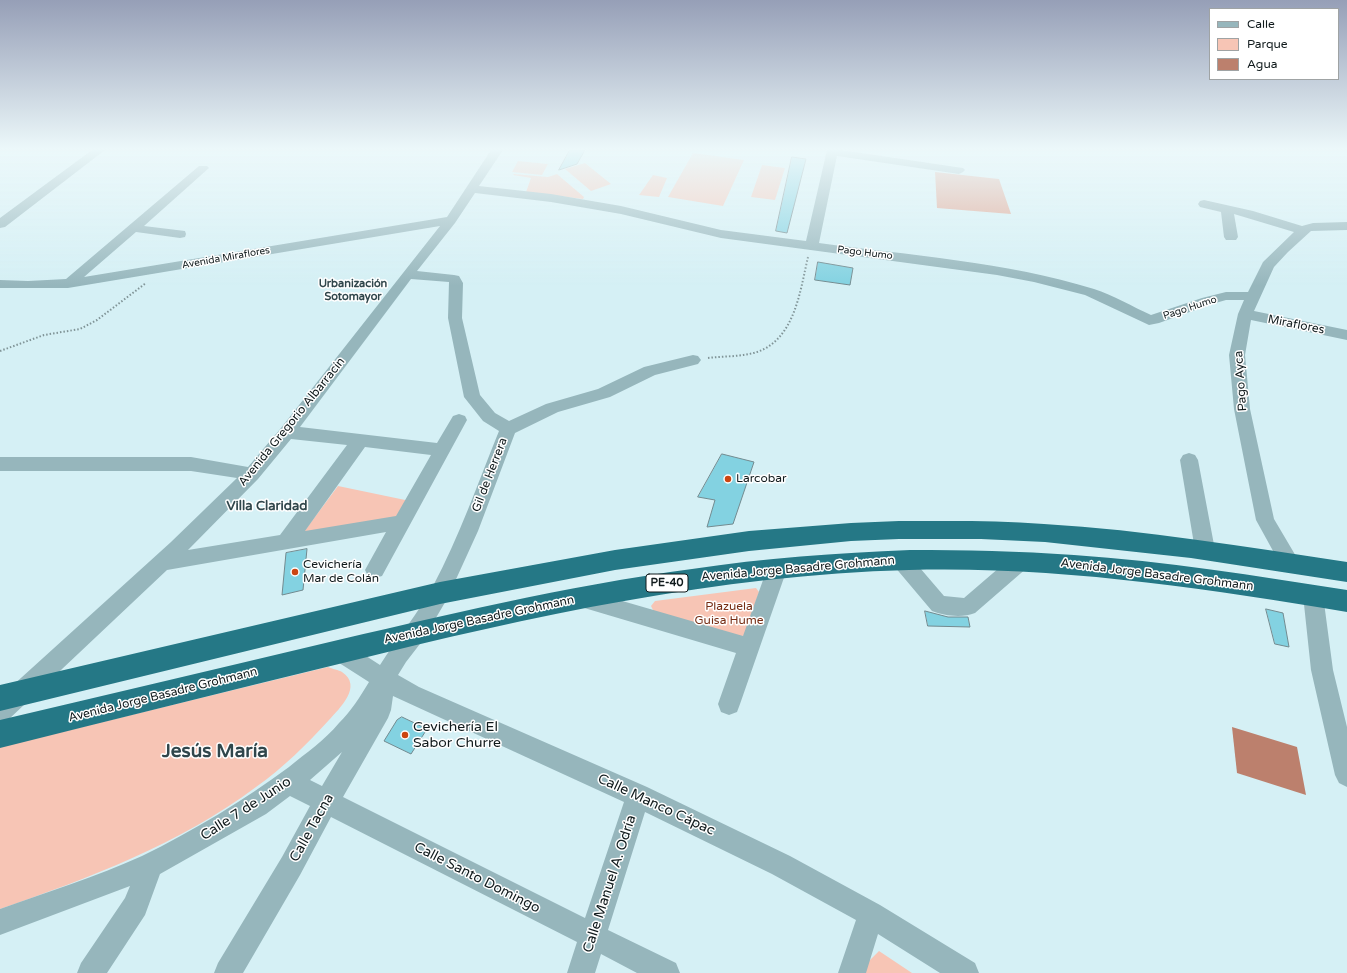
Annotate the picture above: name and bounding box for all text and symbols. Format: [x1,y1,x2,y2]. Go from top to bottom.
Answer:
legend [1209,8,1339,80]
text: Calle [1247,17,1275,31]
text: Parque [1247,37,1288,51]
text: Agua [1247,57,1277,71]
street label: Avenida Miraflores [181,244,271,272]
street label: Pago Humo [837,244,893,262]
district label: Urbanización Sotomayor [319,277,387,303]
street label: Pago Humo [1162,294,1218,322]
street label: Miraflores [1266,312,1326,338]
street label: Pago Ayca [1232,350,1250,412]
street label: Avenida Gregorio Albarracín [236,355,348,489]
street label: Gil de Herrera [469,436,511,514]
place label: Larcobar [736,472,787,486]
marker: Larcobar [723,474,733,484]
district label: Villa Claridad [227,499,307,515]
street label: Avenida Jorge Basadre Grohmann [701,553,895,585]
street label: Avenida Jorge Basadre Grohmann [1060,556,1254,594]
place label: Cevichería Mar de Colán [303,558,379,586]
marker: Cevichería Mar de Colán [290,567,300,577]
road number: PE-40 [646,574,688,592]
street label: Avenida Jorge Basadre Grohmann [383,593,575,647]
park label: Plazuela Guisa Hume [694,600,764,628]
street label: Avenida Jorge Basadre Grohmann [67,665,259,725]
place label: Cevichería El Sabor Churre [413,719,501,752]
marker: Cevichería El Sabor Churre [400,730,410,740]
district label: Jesús María [162,741,268,763]
street label: Calle Manco Cápac [595,770,717,840]
street label: Calle 7 de Junio [198,773,294,845]
street label: Calle Tacna [286,791,338,865]
street label: Calle Manuel A. Odría [580,813,640,955]
street label: Calle Santo Domingo [411,839,543,917]

